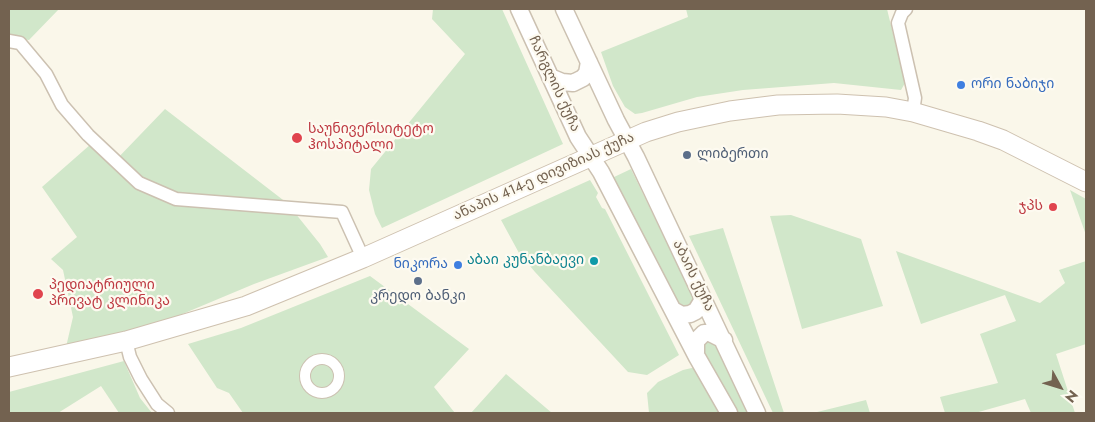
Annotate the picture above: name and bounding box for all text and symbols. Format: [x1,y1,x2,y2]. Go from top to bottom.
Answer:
street label: ჩარგლის ქუჩა [524,33,584,135]
place label: ორი ნაბიჯი [971,77,1054,93]
marker: ორი ნაბიჯი [955,79,967,91]
place label: საუნივერსიტეტო ჰოსპიტალი [308,122,434,154]
street label: ანაპის 414-ე დივიზიას ქუჩა [451,129,637,225]
marker: საუნივერსიტეტო ჰოსპიტალი [290,131,304,145]
place label: ლიბერთი [697,147,768,163]
marker: ლიბერთი [681,149,693,161]
place label: ჯპს [1019,199,1043,215]
marker: ჯპს [1047,201,1059,213]
street label: აბაის ქუჩა [669,238,717,314]
place label: აბაი კუნანბაევი [467,253,584,269]
marker: აბაი კუნანბაევი [588,255,600,267]
place label: ნიკორა [393,257,448,273]
marker: ნიკორა [452,259,464,271]
marker: კრედო ბანკი [412,275,424,287]
place label: პედიატრიული პრივატ კლინიკა [49,278,170,310]
marker: პედიატრიული პრივატ კლინიკა [31,287,45,301]
place label: კრედო ბანკი [370,289,466,305]
north arrow [1035,362,1085,412]
text: N [1060,386,1083,407]

